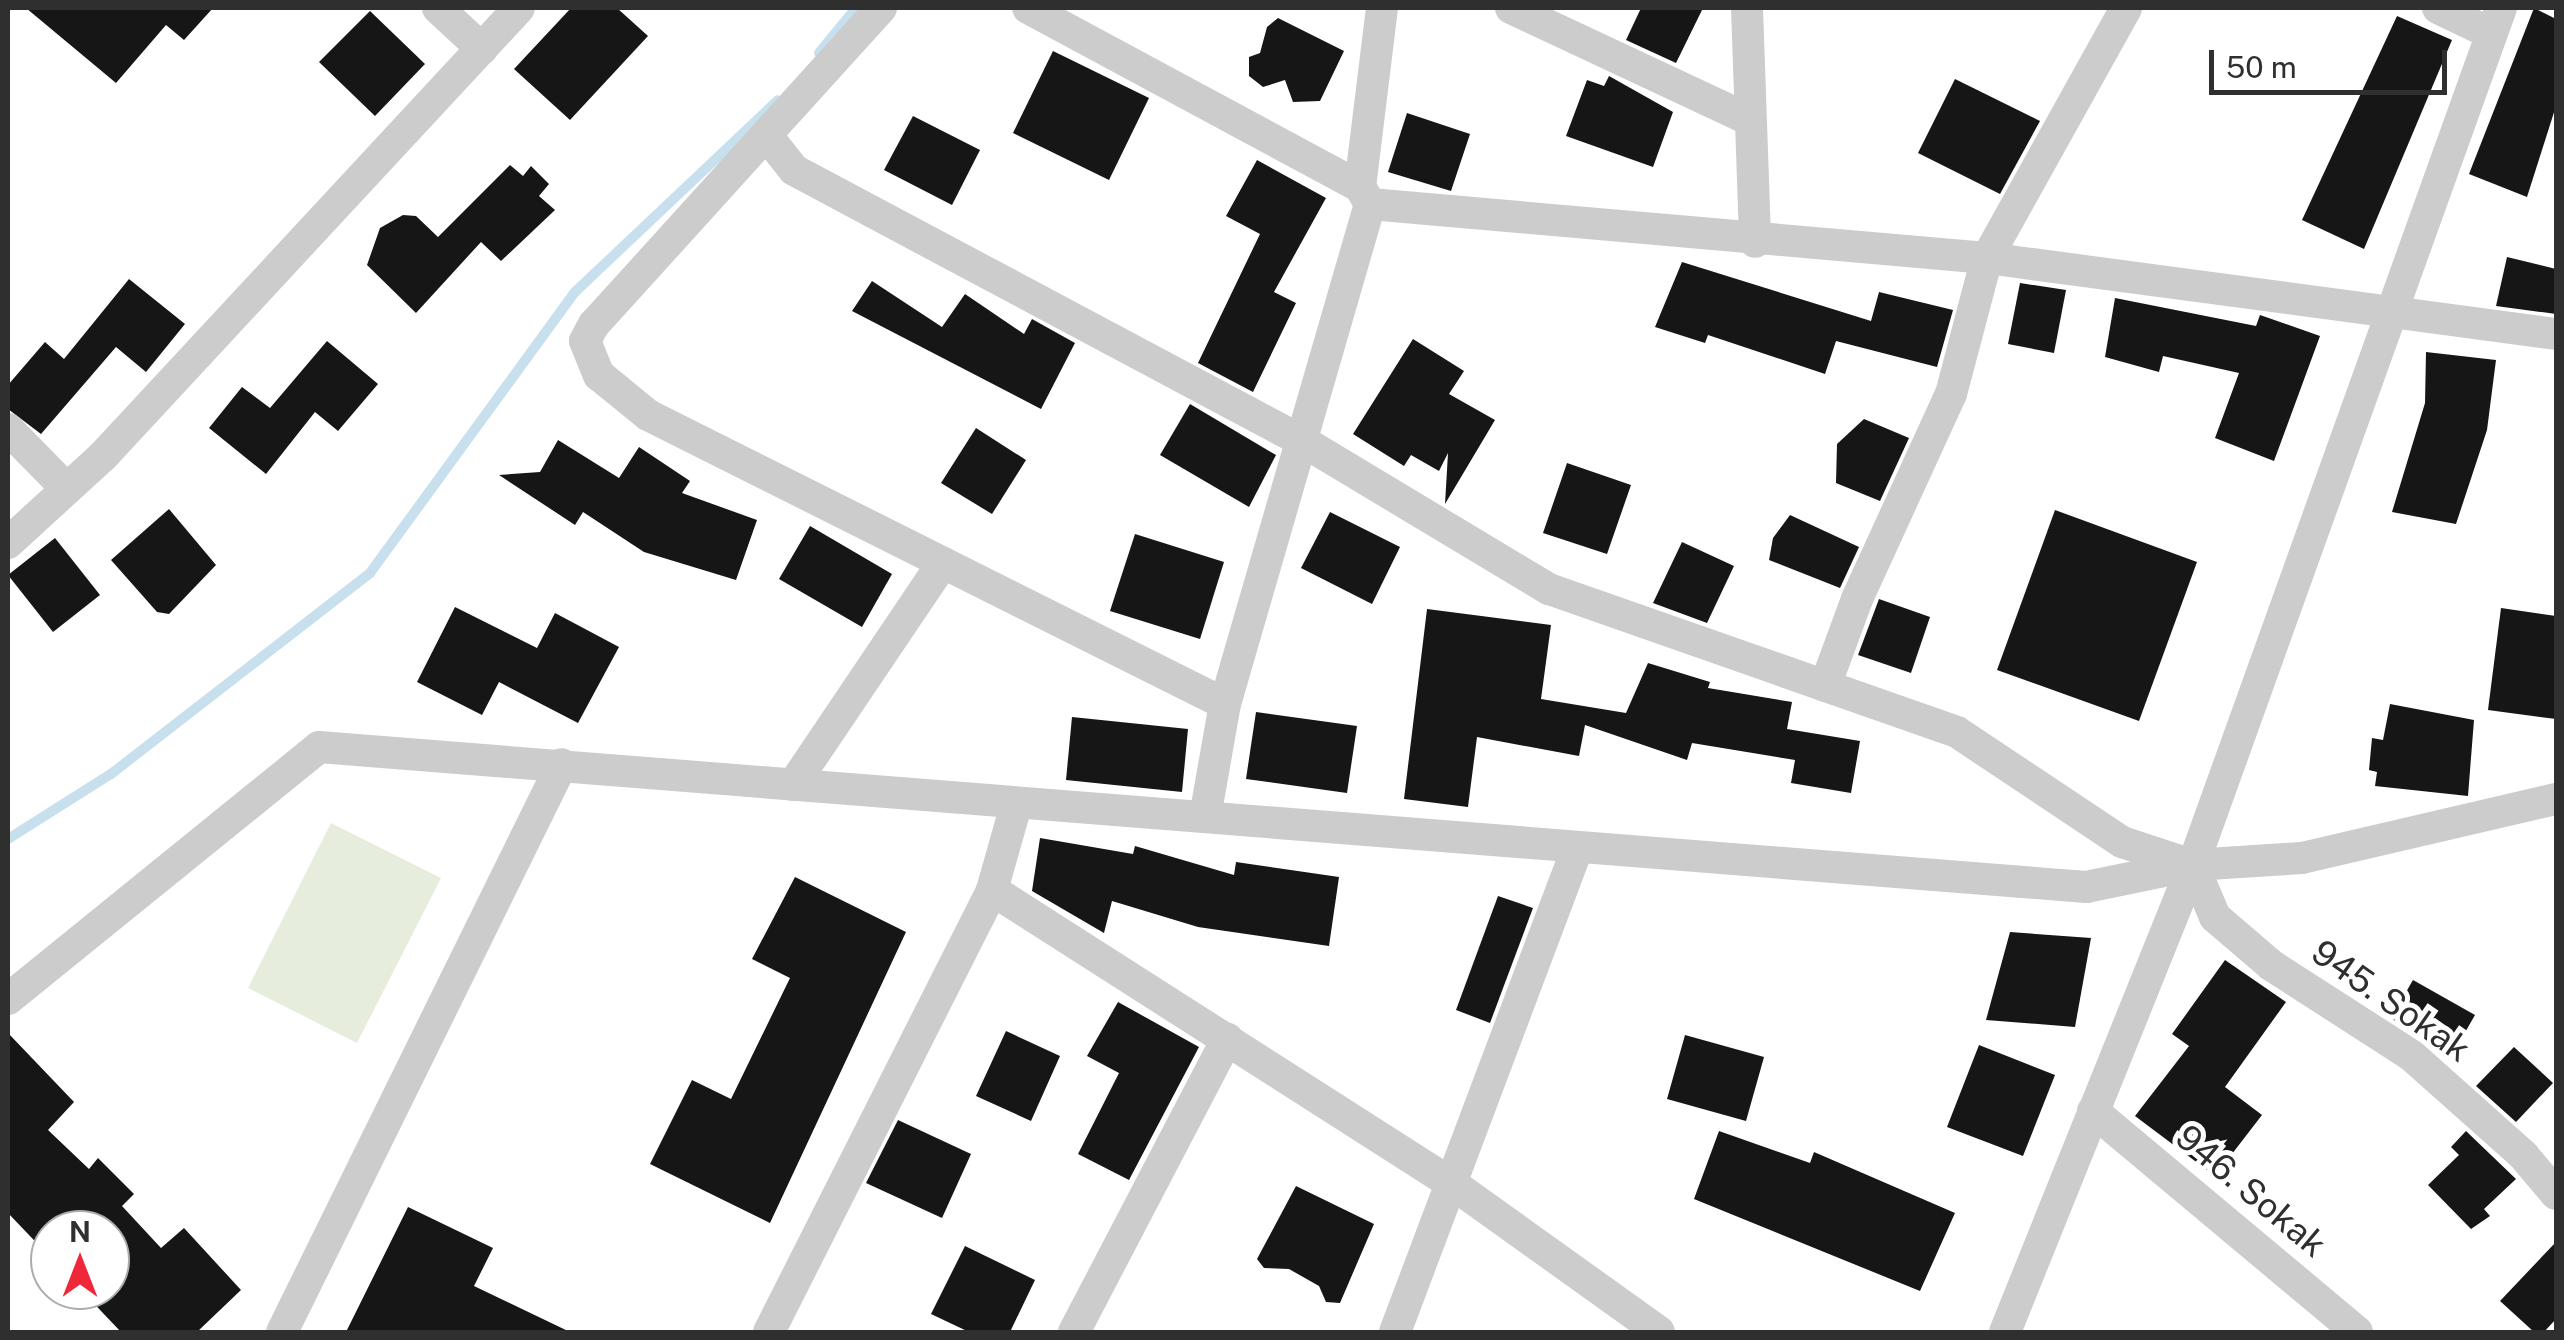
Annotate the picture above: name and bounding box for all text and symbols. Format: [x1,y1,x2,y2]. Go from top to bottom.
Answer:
scale bar [2214,30,2452,92]
text: 50 m [2226,49,2297,85]
street label: 945. Sokak [2304,931,2478,1071]
street label: 946. Sokak [2167,1116,2335,1266]
north arrow [30,1210,130,1310]
text: N [69,1215,91,1248]

